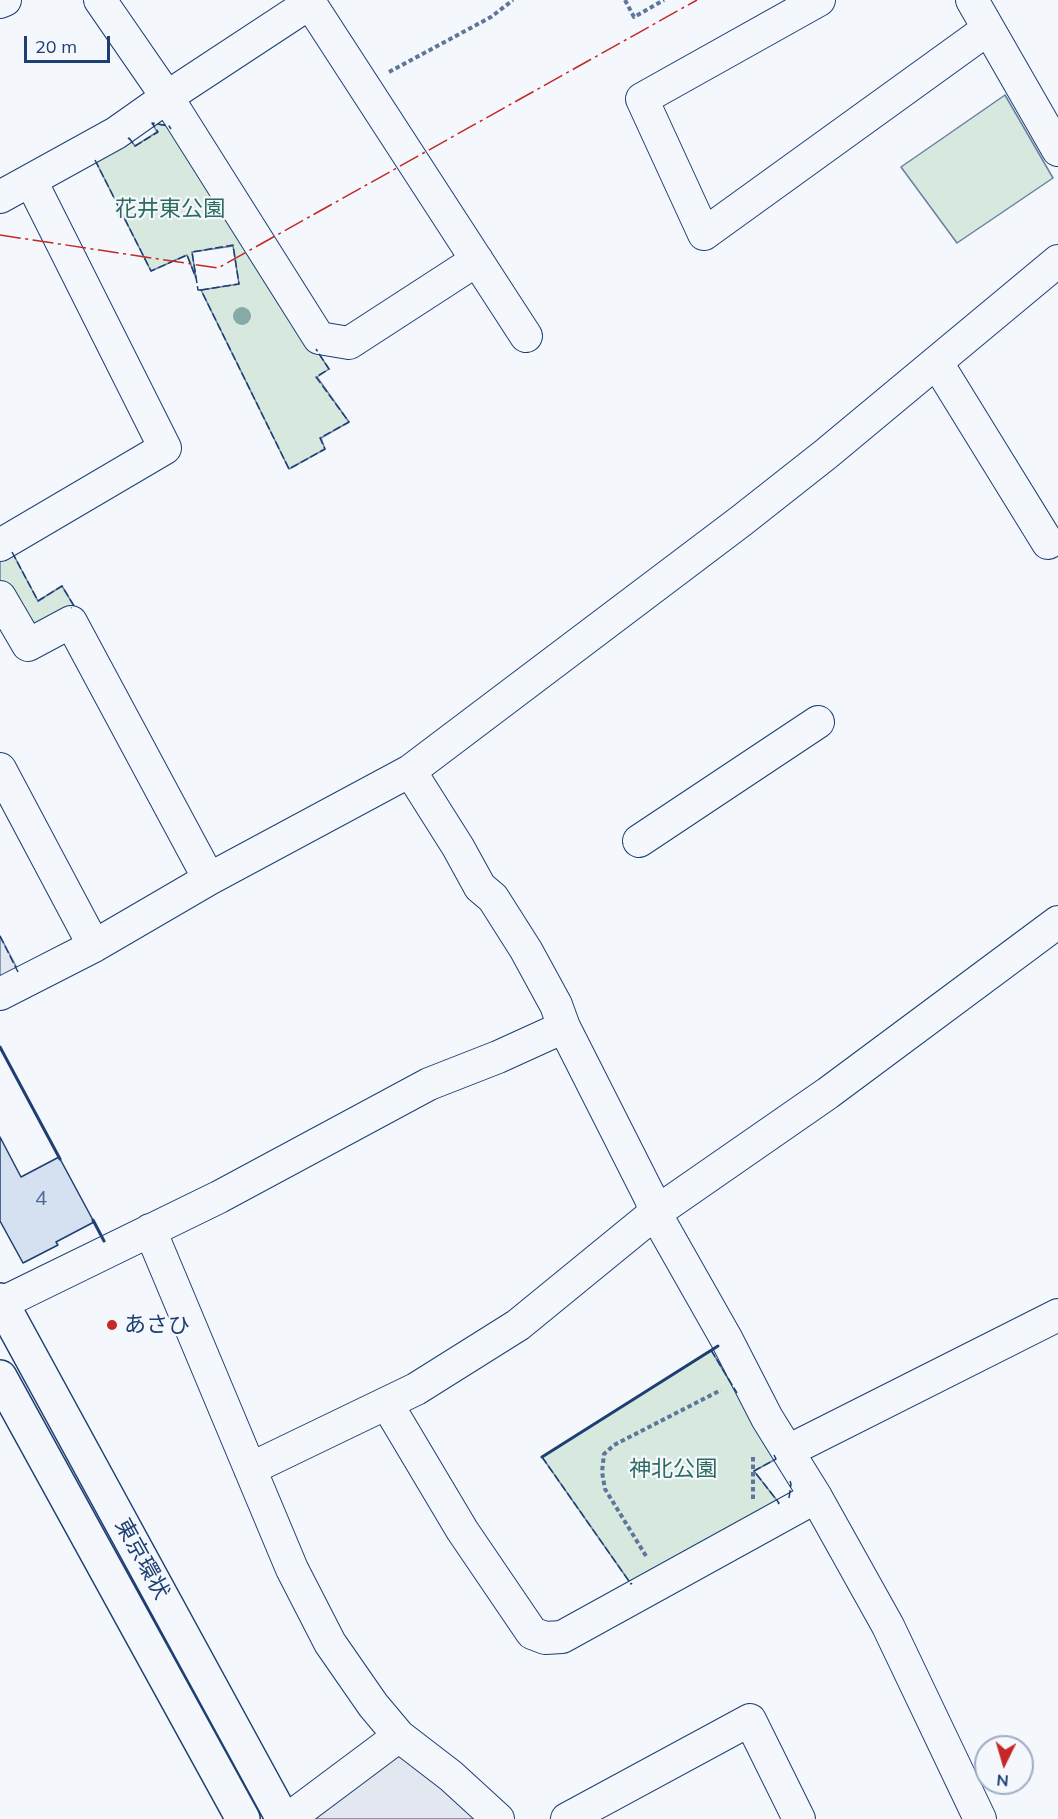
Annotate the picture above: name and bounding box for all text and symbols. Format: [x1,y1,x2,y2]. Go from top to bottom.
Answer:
scale bar [27,24,112,62]
text: 20 m [35,35,77,58]
park label: 花井東公園 [115,196,225,222]
house number: 4 [35,1187,47,1211]
place label: あさひ [124,1312,190,1338]
marker: あさひ [105,1318,119,1332]
park label: 神北公園 [629,1456,717,1482]
street label: 東京環状 [109,1514,175,1604]
north arrow [974,1735,1034,1795]
text: N [996,1770,1010,1791]

